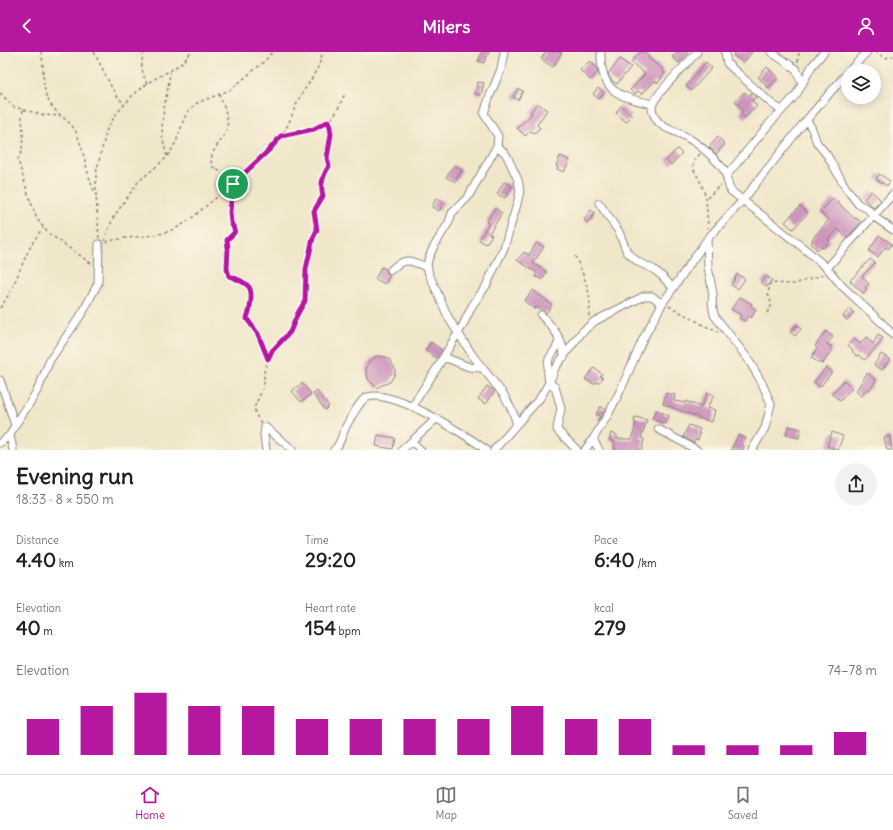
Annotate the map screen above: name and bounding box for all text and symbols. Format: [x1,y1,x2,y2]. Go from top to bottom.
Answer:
icon: back [16,15,38,37]
text: Milers [423,15,470,38]
icon: person [855,15,877,37]
map controls [841,64,881,104]
button: layers [841,64,881,104]
pin [216,167,250,201]
icon: arrive [222,173,244,195]
text: Evening run [16,462,134,490]
button: share [835,463,877,505]
text: 18:33 · 8 × 550 m [16,491,114,508]
text: Distance [16,533,59,547]
text: Time [305,533,329,547]
text: Pace [594,533,618,547]
text: 4.40 [16,547,56,572]
text: 29:20 [305,547,356,572]
text: 6:40 [594,547,635,572]
text: km [56,556,74,570]
text: /km [635,556,657,570]
text: Elevation [16,601,61,615]
text: Heart rate [305,601,356,615]
text: kcal [594,601,614,615]
text: 40 [16,615,41,640]
text: 154 [305,615,336,640]
text: 279 [594,615,626,640]
text: m [41,624,53,638]
text: bpm [336,624,361,638]
text: Elevation [16,662,69,679]
text: 74–78 m [828,662,877,679]
tab: Home [135,784,165,822]
tab: Map [435,784,457,822]
tab: Saved [728,784,758,822]

